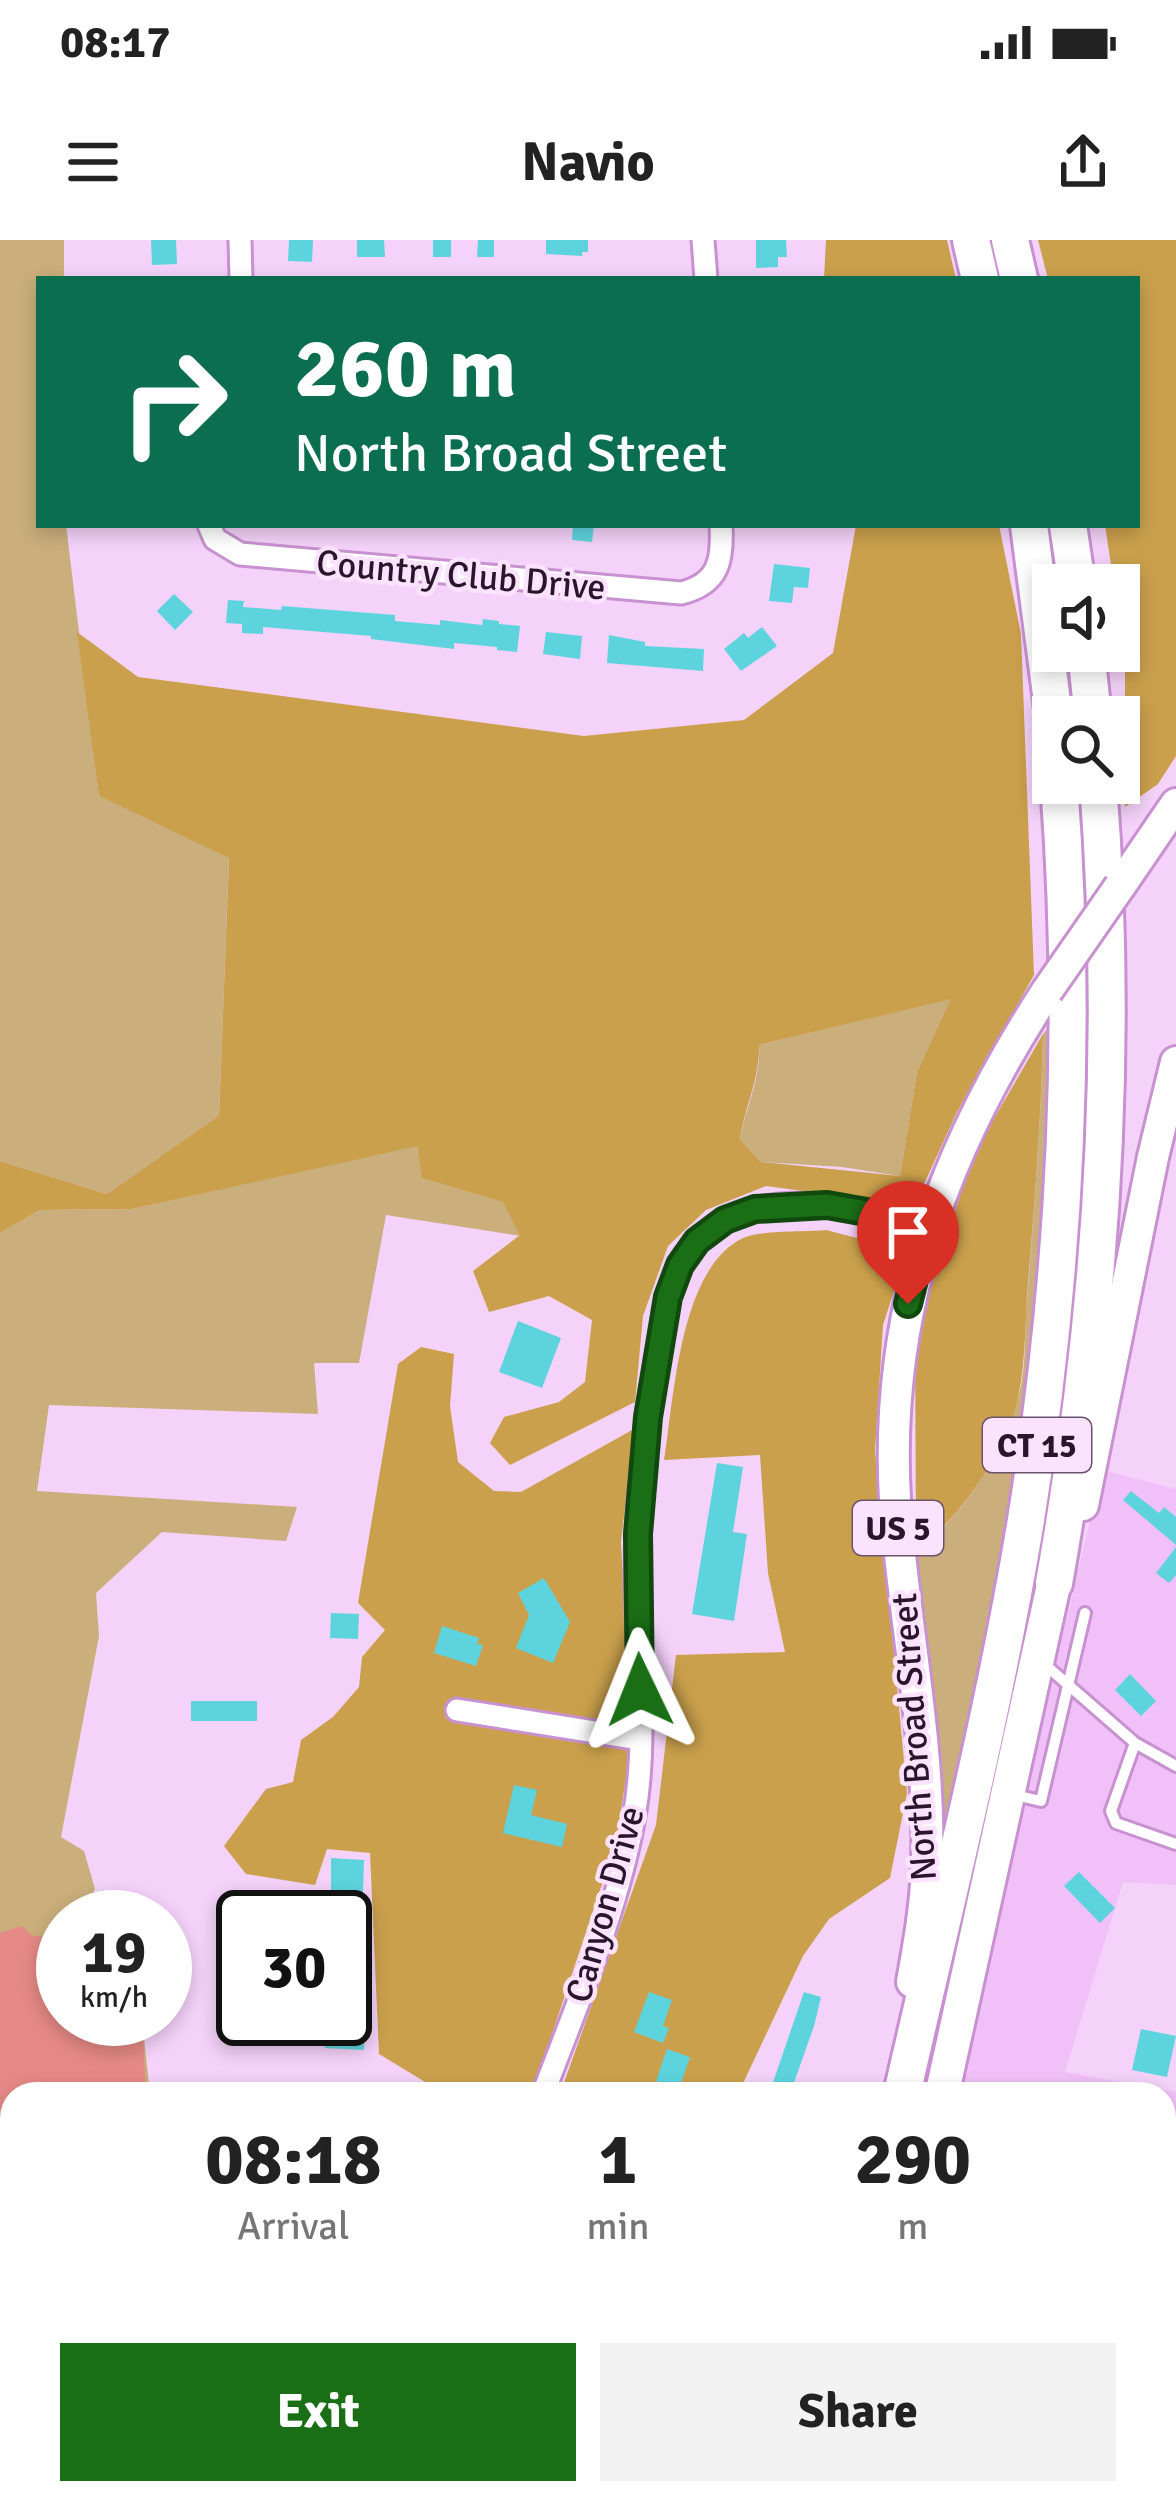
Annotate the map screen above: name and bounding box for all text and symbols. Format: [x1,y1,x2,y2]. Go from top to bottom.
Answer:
text: 08:17 [60,15,170,70]
icon: menu [60,129,126,195]
text: Navio [521,129,655,196]
icon: share [1050,129,1116,195]
text: 260 m [294,317,516,421]
icon: right [96,324,252,480]
text: North Broad Street [294,420,727,487]
street label: Country Club Drive [314,540,607,611]
map controls [1032,564,1140,804]
button: sound [1032,564,1140,672]
button: search [1032,696,1140,804]
pin [857,1181,959,1304]
icon: arrive [875,1199,941,1265]
road number: CT 15 [983,1418,1091,1472]
road number: US 5 [853,1501,943,1555]
street label: North Broad Street [882,1591,947,1882]
position arrow [577,1627,703,1753]
street label: Canyon Drive [556,1801,655,2008]
speed limit sign: 30 [216,1890,372,2046]
text: 19 [82,1916,146,1990]
text: km/h [80,1979,148,2016]
text: 08:18 [205,2115,382,2204]
text: 1 [599,2115,637,2204]
text: 290 [854,2115,971,2204]
text: Arrival [237,2202,349,2250]
text: min [587,2202,650,2250]
text: m [897,2202,928,2250]
button: Exit [60,2343,576,2481]
button: Share [600,2343,1116,2481]

